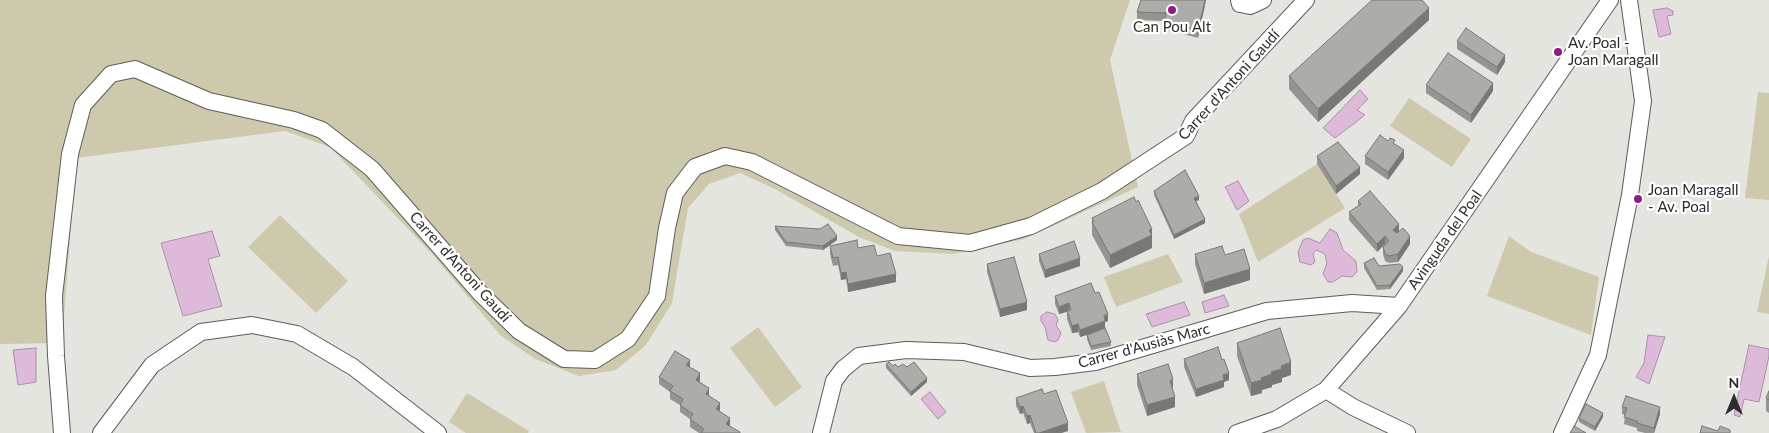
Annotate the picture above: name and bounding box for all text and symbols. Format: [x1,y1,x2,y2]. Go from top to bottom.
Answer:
marker: Can Pou Alt [1166,4,1178,16]
place label: Can Pou Alt [1133,18,1211,36]
street label: Carrer d'Antoni Gaudí [1175,26,1283,144]
place label: Av. Poal - Joan Maragall [1568,34,1659,69]
marker: Av. Poal - Joan Maragall [1552,46,1564,58]
place label: Joan Maragall - Av. Poal [1648,181,1739,216]
street label: Avinguda del Poal [1404,187,1486,293]
marker: Joan Maragall - Av. Poal [1632,193,1644,205]
street label: Carrer d'Antoni Gaudí [406,208,514,326]
street label: Carrer d'Ausiàs Marc [1076,320,1212,372]
north arrow [1709,373,1759,423]
text: N [1729,374,1739,391]

